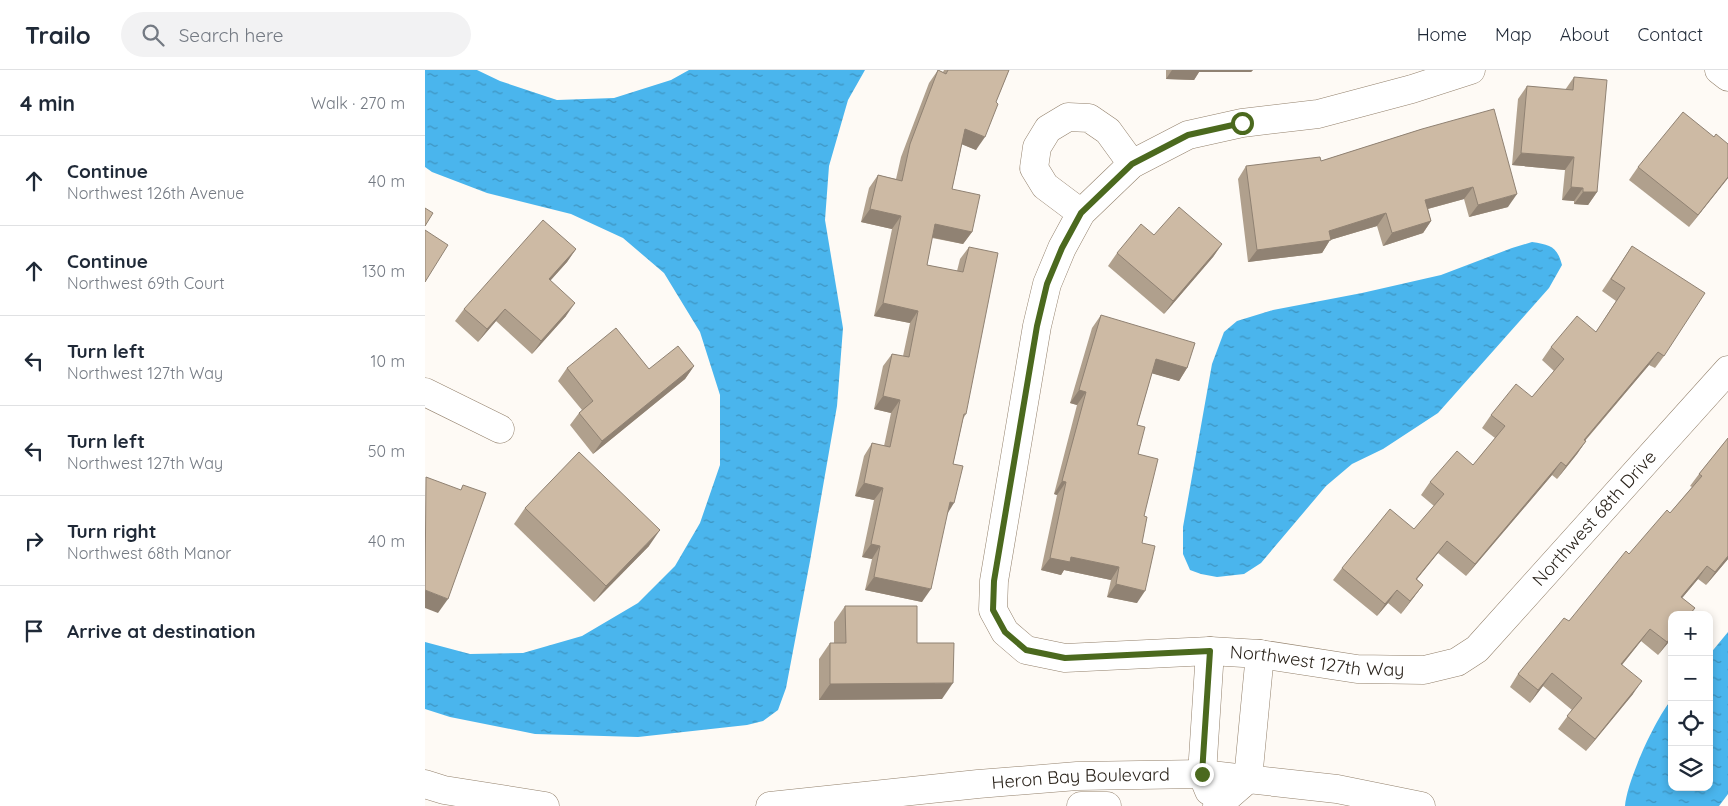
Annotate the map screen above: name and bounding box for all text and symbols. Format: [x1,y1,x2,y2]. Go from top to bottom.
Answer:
search box [121,12,471,57]
text: Trailo [25,20,91,50]
icon: search [139,21,167,49]
text: Search here [179,23,284,47]
text: Home [1417,23,1467,46]
text: Map [1495,23,1532,46]
text: About [1560,23,1610,46]
text: Contact [1638,23,1703,46]
text: 4 min [20,90,75,116]
text: Walk · 270 m [311,93,405,113]
route start [1231,112,1254,135]
text: Continue [67,159,148,183]
icon: ahead [20,167,48,195]
text: 40 m [368,171,405,191]
text: Northwest 126th Avenue [67,183,244,203]
text: Continue [67,249,148,273]
icon: ahead [20,257,48,285]
text: 130 m [362,261,405,281]
text: Northwest 69th Court [67,273,225,293]
text: Turn left [67,339,145,363]
icon: left [20,347,48,375]
text: 10 m [371,351,405,371]
text: Northwest 127th Way [67,363,223,383]
text: Turn left [67,429,145,453]
icon: left [20,437,48,465]
text: 50 m [368,441,405,461]
street label: Northwest 68th Drive [1527,445,1661,591]
text: Northwest 127th Way [67,453,223,473]
text: Turn right [67,519,156,543]
icon: right [20,527,48,555]
text: 40 m [368,531,405,551]
text: Northwest 68th Manor [67,543,231,563]
map controls [1668,611,1713,791]
button: + [1668,611,1713,656]
icon: arrive [20,617,48,645]
text: Arrive at destination [67,619,256,643]
street label: Northwest 127th Way [1229,640,1405,681]
button: − [1668,656,1713,701]
button: locate [1668,701,1713,746]
button: layers [1668,746,1713,791]
street label: Heron Bay Boulevard [991,763,1170,794]
route end [1191,763,1214,786]

